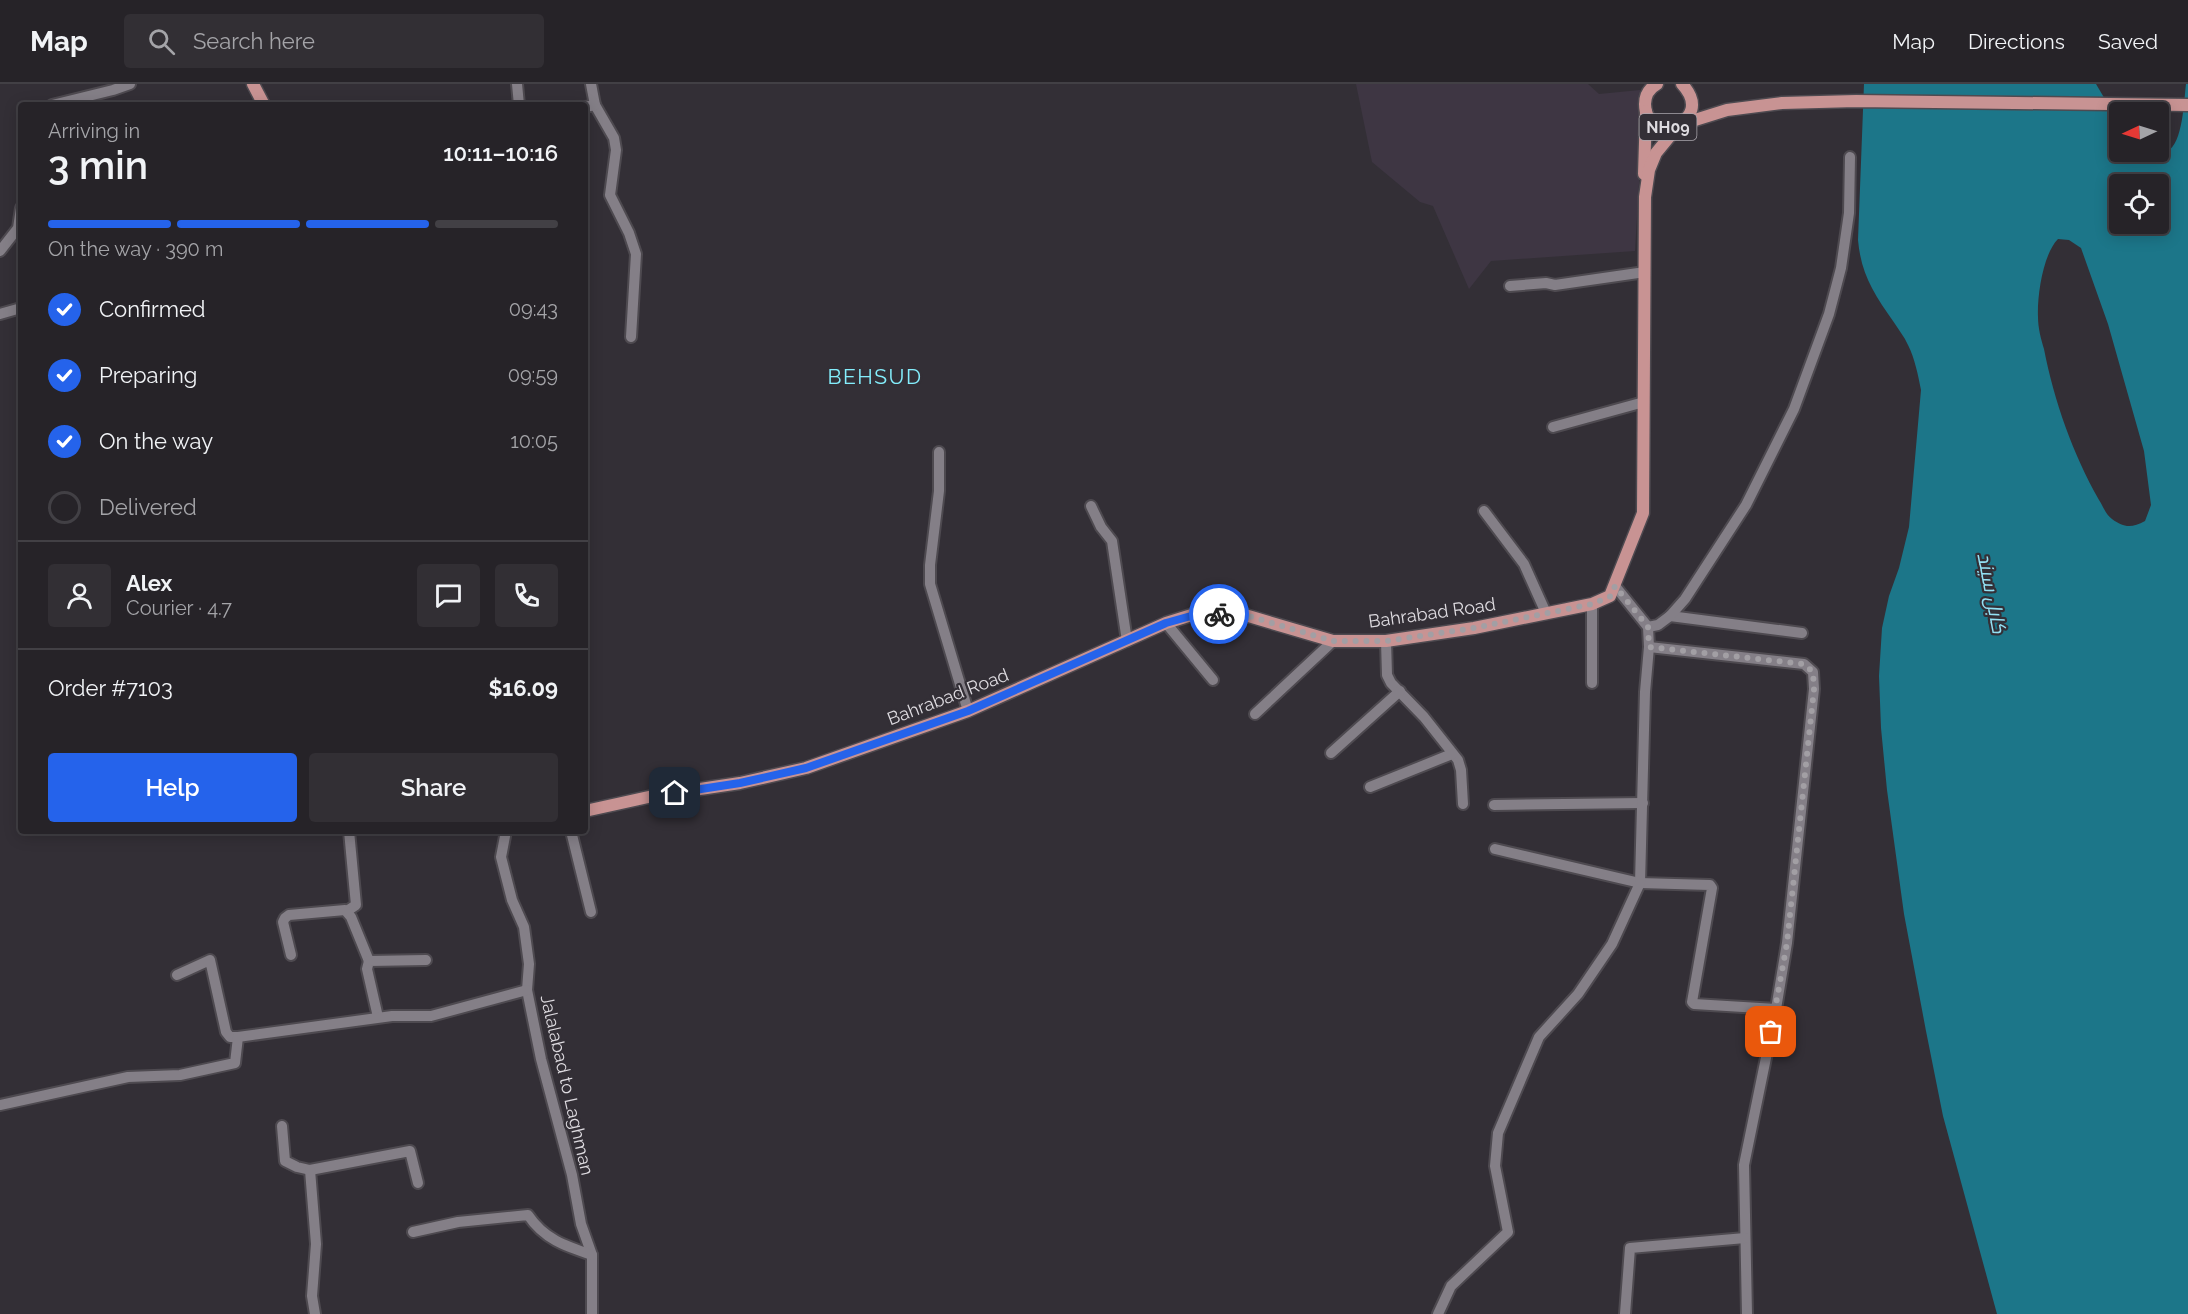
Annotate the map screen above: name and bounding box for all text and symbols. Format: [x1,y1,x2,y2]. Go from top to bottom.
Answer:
search box [124,14,544,68]
text: Map [30,25,88,58]
icon: search [145,25,178,58]
text: Search here [193,28,315,54]
text: Map [1892,29,1935,54]
text: Directions [1968,29,2065,54]
text: Saved [2098,29,2158,54]
north arrow [2109,102,2169,162]
map controls [2109,102,2169,234]
road number: NH09 [1640,114,1696,140]
text: Arriving in [48,119,140,143]
text: 10:11–10:16 [443,140,558,166]
text: 3 min [48,142,148,188]
button: locate [2109,174,2169,234]
text: On the way · 390 m [48,237,223,261]
icon: check [48,293,81,326]
text: Confirmed [99,296,206,322]
text: 09:43 [509,297,558,321]
icon: check [48,359,81,392]
text: Preparing [99,362,197,388]
text: 09:59 [508,363,558,387]
district label: BEHSUD [828,364,922,389]
icon: check [48,425,81,458]
text: On the way [99,428,213,454]
text: 10:05 [510,429,558,453]
text: Delivered [99,494,197,520]
water label: کابل سيند [1972,551,2012,636]
button: person [48,564,111,627]
button: chat [417,564,480,627]
button: phone [495,564,558,627]
text: Alex [126,570,172,596]
courier [1189,584,1249,644]
street label: Bahrabad Road [1367,593,1497,632]
text: Courier · 4.7 [126,596,232,620]
icon: bike [1203,598,1236,631]
street label: Bahrabad Road [884,664,1011,729]
text: Order #7103 [48,675,173,701]
text: $16.09 [488,675,558,701]
button: Help [48,753,297,822]
button: Share [309,753,558,822]
pin [649,767,700,818]
icon: home [658,776,691,809]
street label: Jalalabad to Laghman [537,993,598,1177]
pin [1745,1006,1796,1057]
icon: bag [1754,1015,1787,1048]

